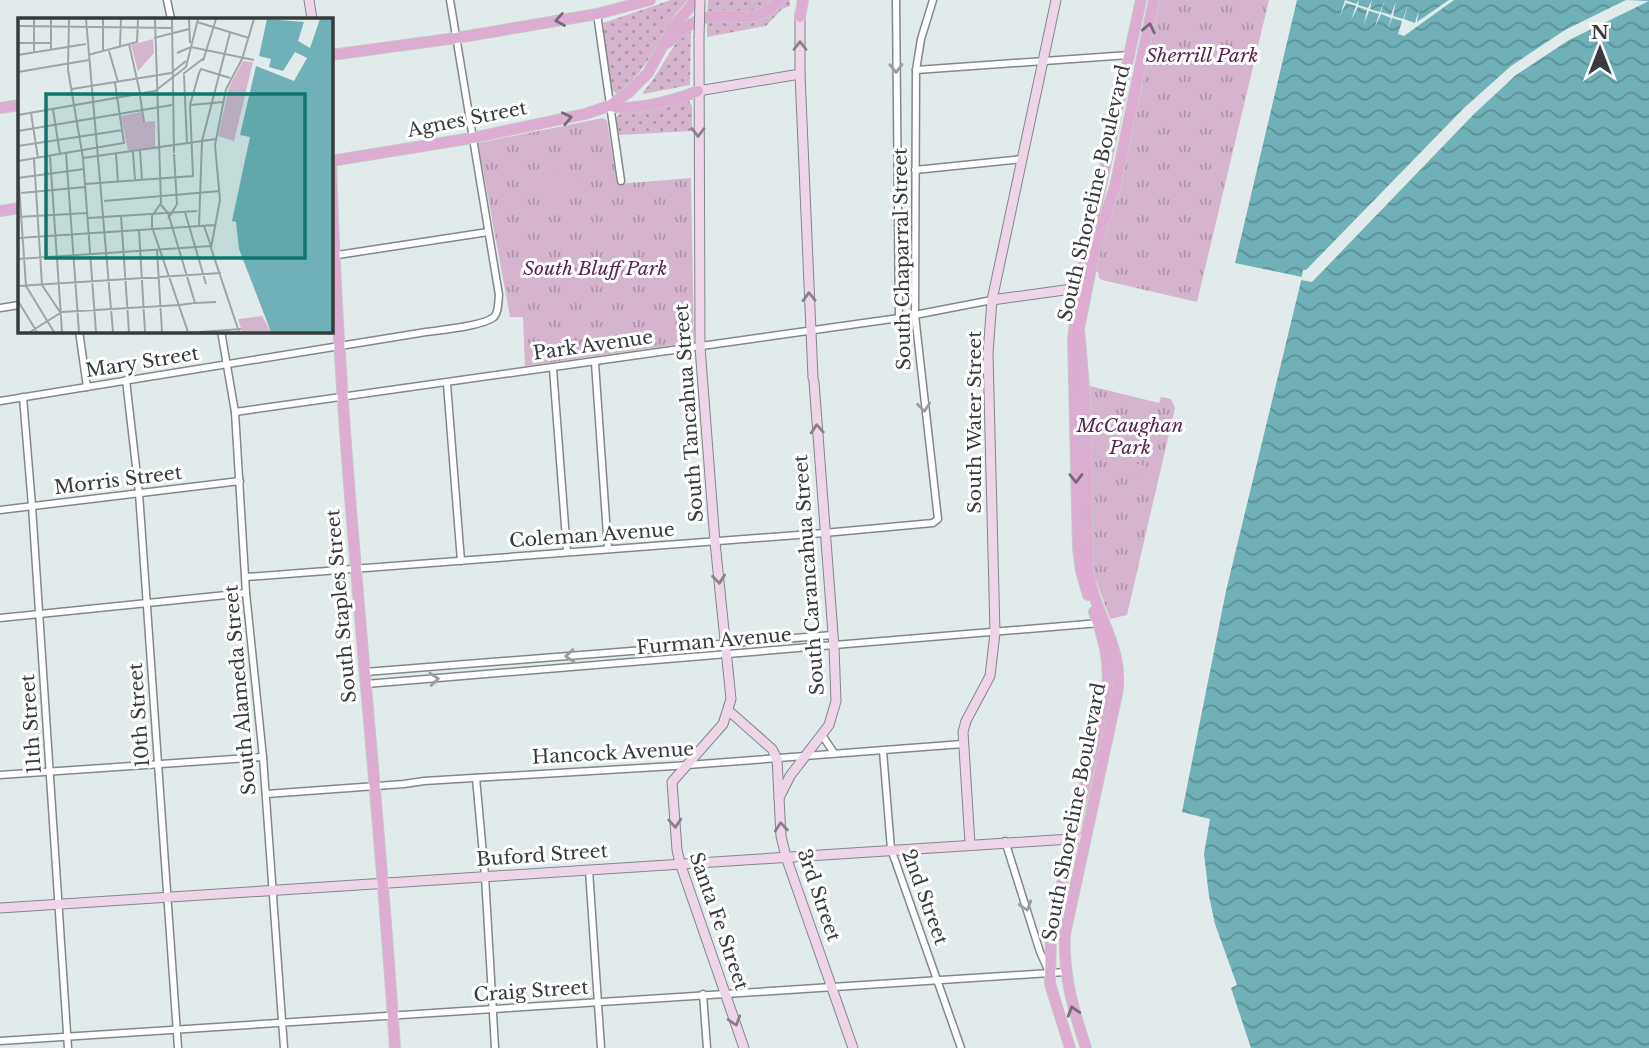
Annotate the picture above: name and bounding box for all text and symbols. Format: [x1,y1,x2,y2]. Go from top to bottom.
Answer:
one-way arrow [554,12,565,27]
north arrow [1565,14,1635,84]
inset map [18,18,332,332]
text: N [1591,21,1609,44]
one-way arrow [1141,22,1156,34]
one-way arrow [792,40,808,50]
park label: Sherrill Park [1146,44,1258,67]
street label: South Shoreline Boulevard [1053,62,1135,324]
one-way arrow [888,63,904,74]
street label: Agnes Street [404,96,530,142]
one-way arrow [561,111,573,126]
one-way arrow [690,127,706,138]
street label: South Chaparral Street [889,147,915,371]
park label: South Bluff Park [523,257,667,280]
one-way arrow [801,292,816,303]
street label: South Tancahua Street [670,302,708,523]
street label: Park Avenue [532,325,654,365]
street label: South Water Street [963,330,986,513]
street label: Mary Street [84,342,201,382]
one-way arrow [916,402,931,413]
park label: McCaughan Park [1076,414,1184,459]
one-way arrow [810,423,825,434]
street label: South Carancahua Street [789,453,829,696]
street label: Morris Street [53,461,184,499]
one-way arrow [1068,473,1084,484]
street label: South Staples Street [321,507,361,704]
street label: Coleman Avenue [509,518,675,552]
one-way arrow [711,574,726,585]
street label: South Alameda Street [219,583,261,796]
street label: Furman Avenue [636,623,792,659]
one-way arrow [564,648,575,663]
street label: 10th Street [124,661,154,768]
one-way arrow [429,672,440,687]
street label: 11th Street [16,673,46,775]
street label: South Shoreline Boulevard [1038,681,1110,943]
street label: Hancock Avenue [531,737,695,769]
one-way arrow [667,818,682,829]
one-way arrow [774,821,789,832]
street label: Buford Street [476,839,609,871]
street label: 3rd Street [792,846,846,945]
street label: 2nd Street [897,846,953,949]
street label: Santa Fe Street [685,849,754,994]
one-way arrow [1017,900,1032,912]
street label: Craig Street [473,975,590,1006]
one-way arrow [1067,1005,1082,1017]
one-way arrow [727,1014,741,1026]

